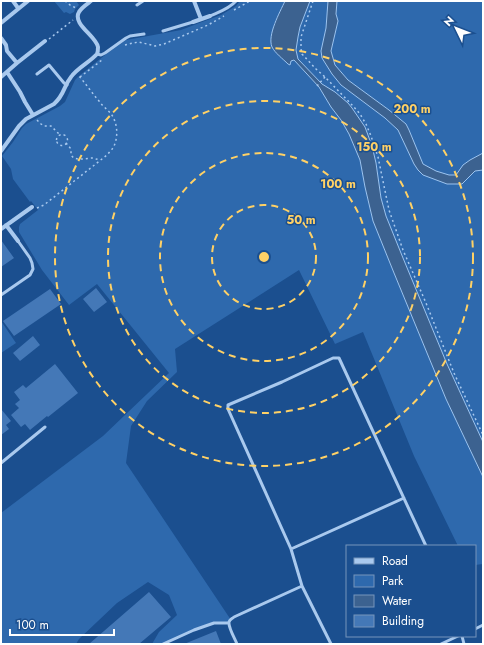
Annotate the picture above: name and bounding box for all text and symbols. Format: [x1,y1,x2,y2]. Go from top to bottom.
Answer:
north arrow [436,8,476,48]
text: N [440,13,458,30]
text: 200 m [393,100,431,118]
text: 150 m [356,138,392,156]
text: 100 m [320,175,356,193]
text: 50 m [286,211,316,229]
centre of rings [257,250,271,264]
legend [346,545,476,637]
text: Road [382,552,408,570]
text: Park [382,572,404,590]
text: Water [382,592,413,610]
scale bar [10,611,114,637]
text: Building [382,612,424,630]
text: 100 m [16,616,49,634]

